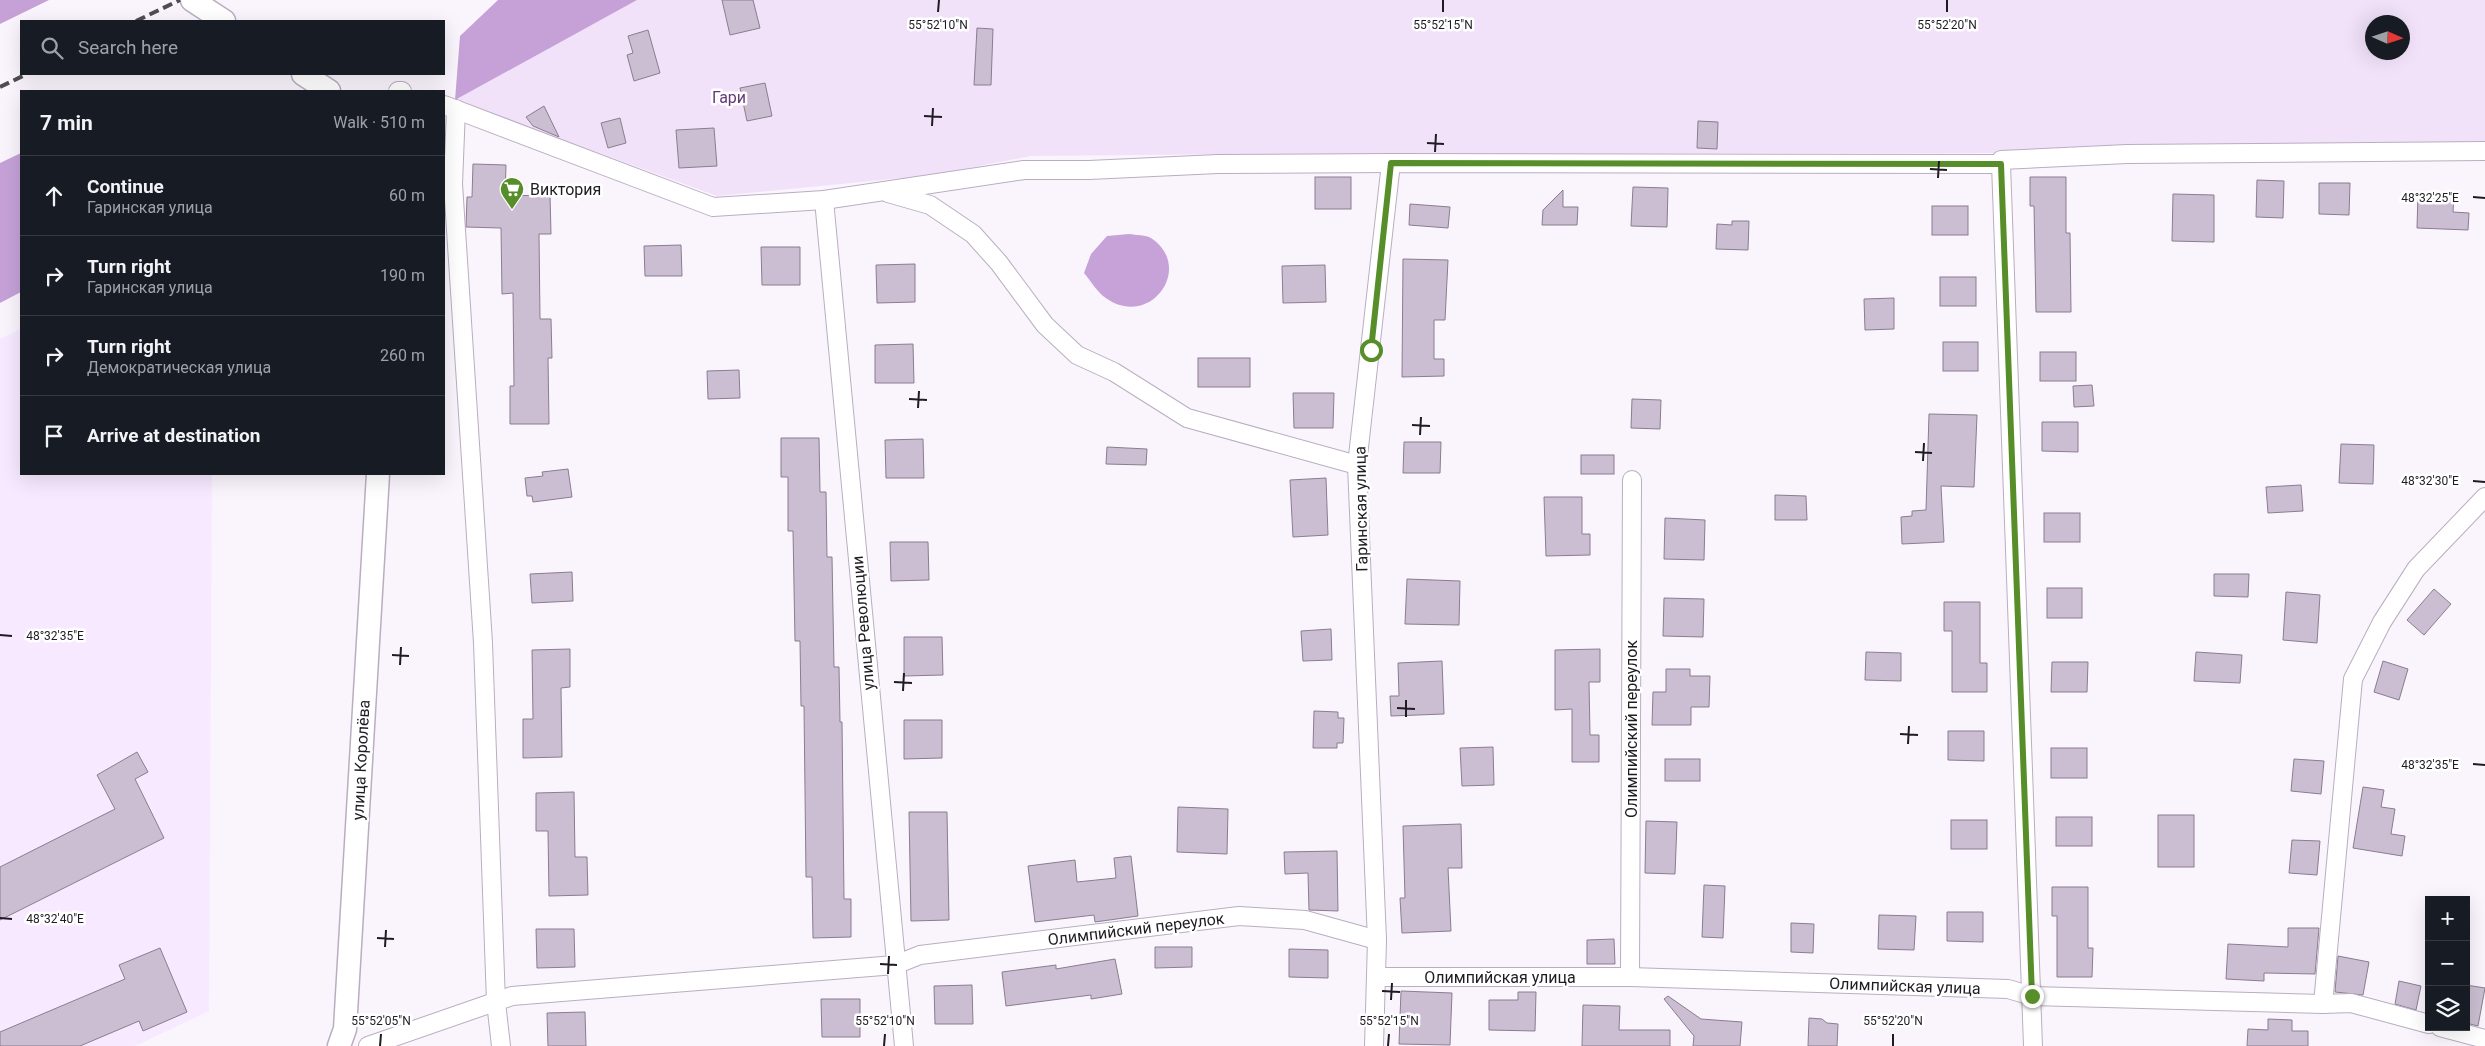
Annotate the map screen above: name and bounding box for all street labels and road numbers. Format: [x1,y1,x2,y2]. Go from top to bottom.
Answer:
street label: Гаринская улица [1350,446,1372,572]
street label: улица Революции [848,555,878,691]
street label: Олимпийский переулок [1622,640,1641,818]
street label: улица Королёва [348,699,374,821]
street label: Олимпийский переулок [1047,909,1226,949]
street label: Олимпийская улица [1424,968,1576,987]
street label: Олимпийская улица [1829,974,1981,998]

